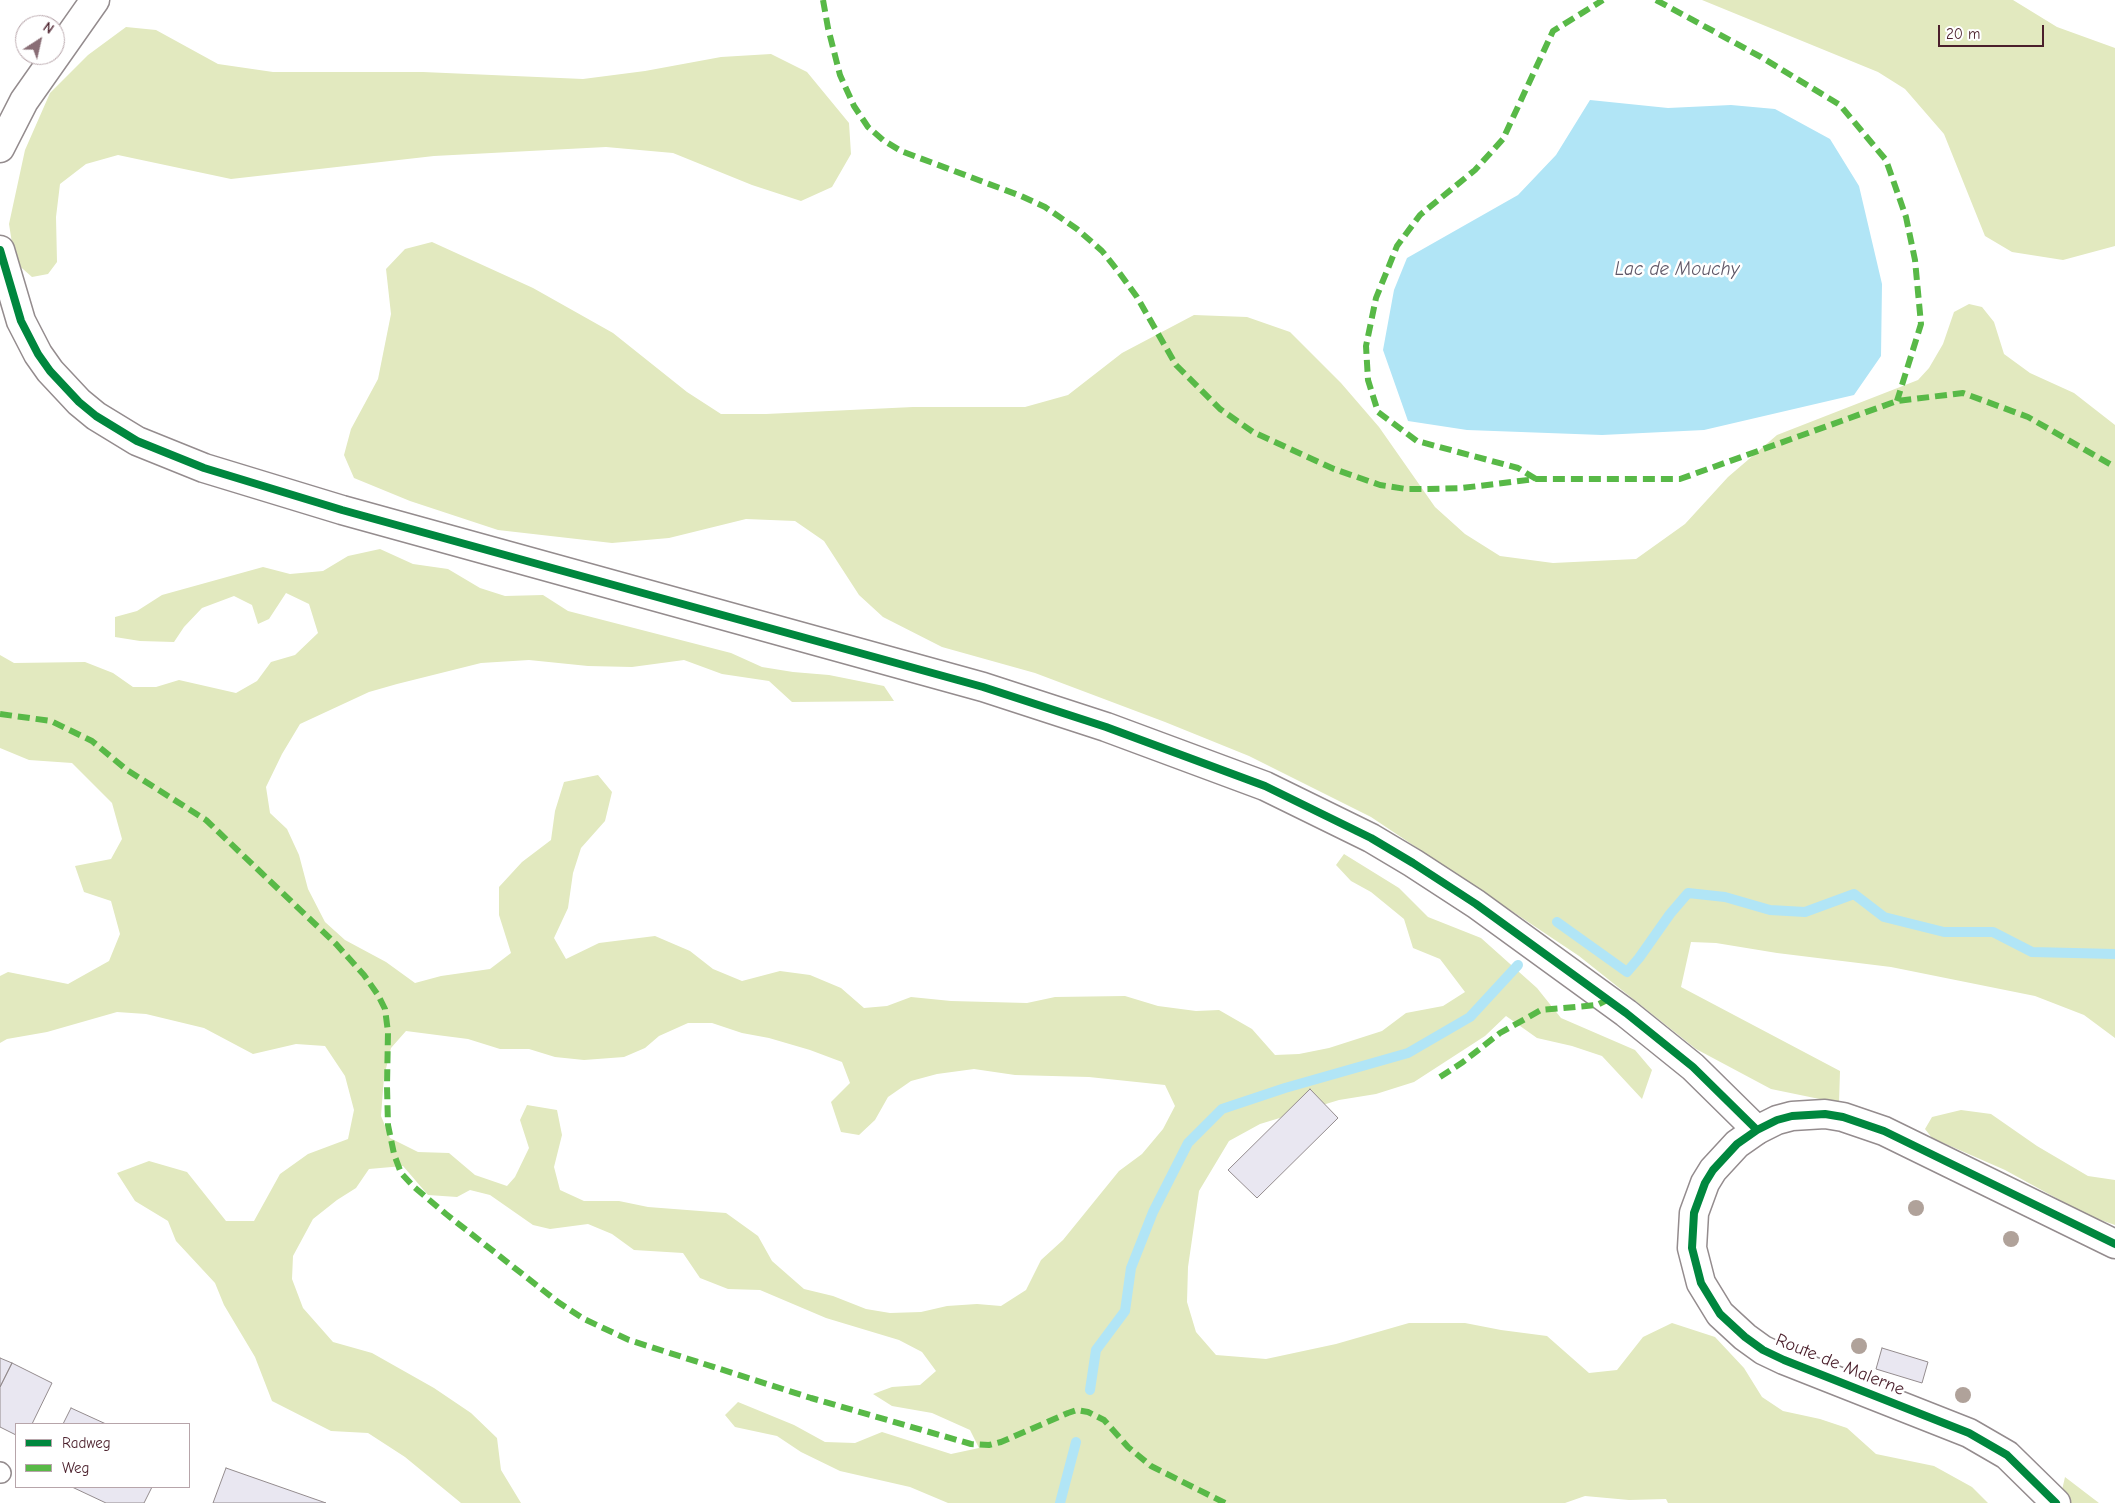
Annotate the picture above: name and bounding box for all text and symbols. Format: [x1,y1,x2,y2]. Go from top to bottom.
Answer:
north arrow [15,15,65,65]
scale bar [1940,15,2046,47]
text: N [40,19,57,38]
text: 20 m [1946,25,1980,43]
water label: Lac de Mouchy [1615,259,1739,281]
street label: Route de Malerne [1772,1329,1908,1401]
legend [15,1423,190,1488]
text: Radweg [62,1434,111,1452]
text: Weg [62,1459,89,1477]

